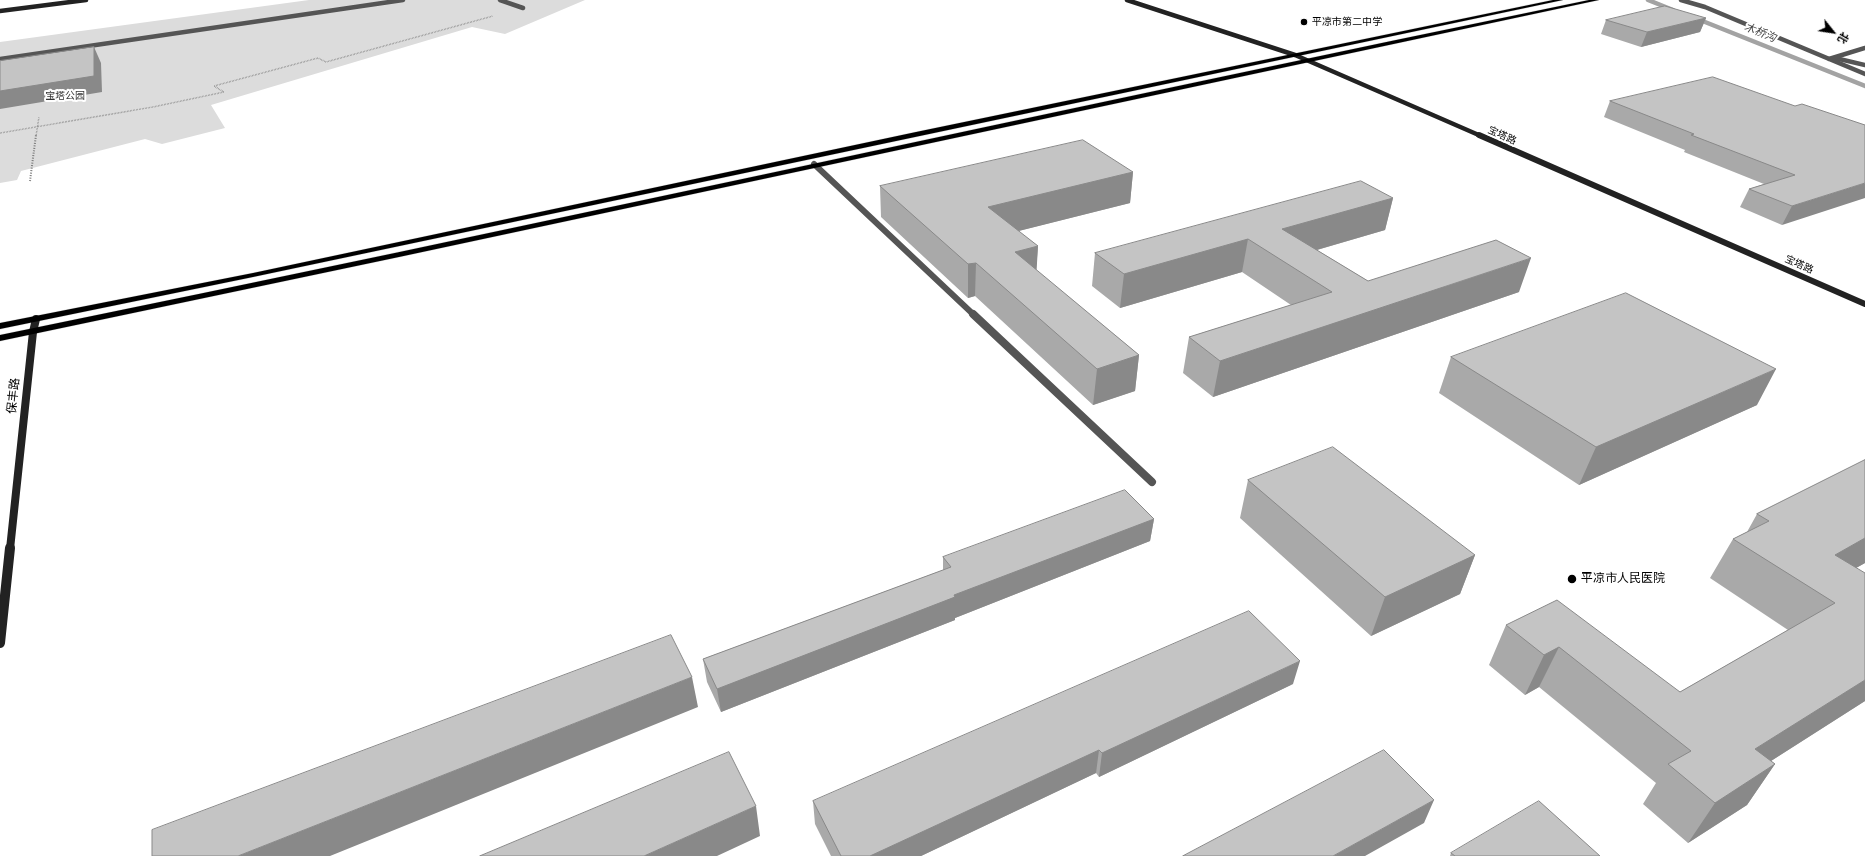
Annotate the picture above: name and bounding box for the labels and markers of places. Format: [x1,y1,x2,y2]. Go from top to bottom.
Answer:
place label: 平凉市第二中学 [1312,16,1382,28]
marker: 平凉市第二中学 [1299,17,1309,27]
place label: 平凉市人民医院 [1581,572,1665,586]
marker: 平凉市人民医院 [1566,573,1578,585]

